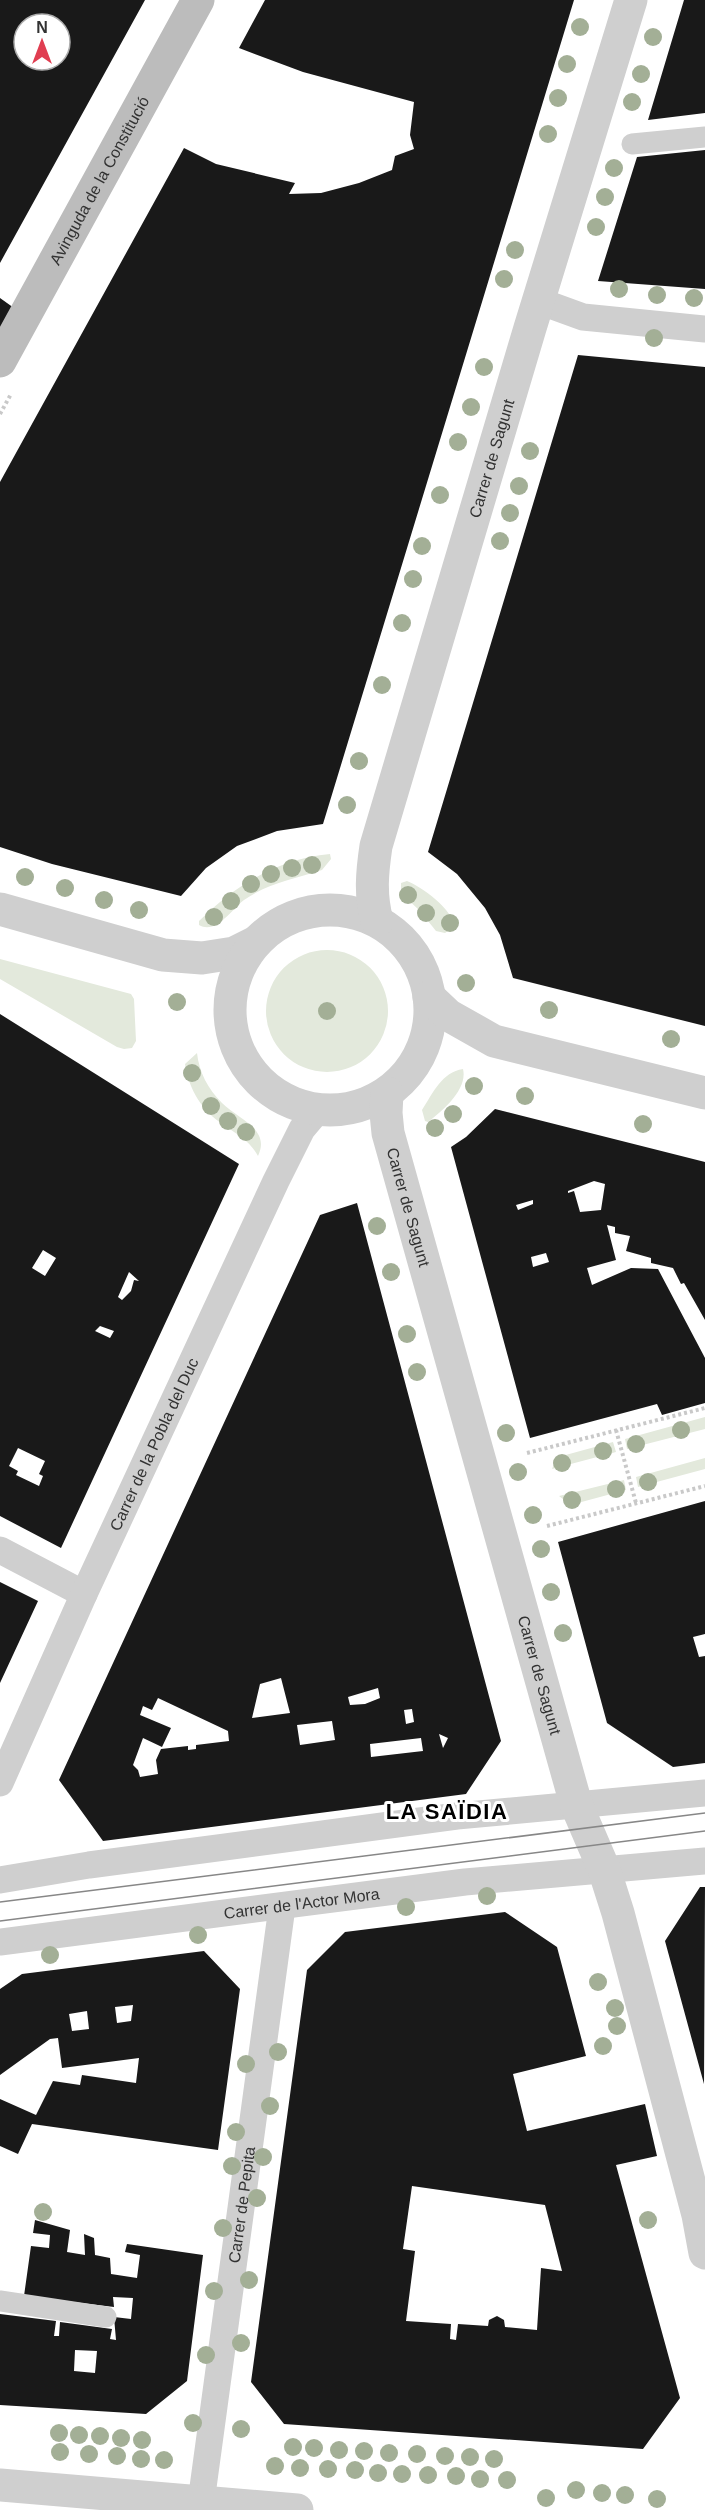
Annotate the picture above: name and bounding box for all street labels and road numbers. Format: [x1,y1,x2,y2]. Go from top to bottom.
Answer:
street label: Avinguda de la Constitució [46,93,152,267]
street label: Carrer de Sagunt [466,397,517,520]
street label: Carrer de Sagunt [384,1146,434,1269]
street label: Carrer de la Pobla del Duc [106,1355,201,1533]
street label: Carrer de Sagunt [515,1614,565,1737]
street label: Carrer de l'Actor Mora [223,1885,381,1922]
street label: Carrer de Pepita [225,2145,258,2264]

